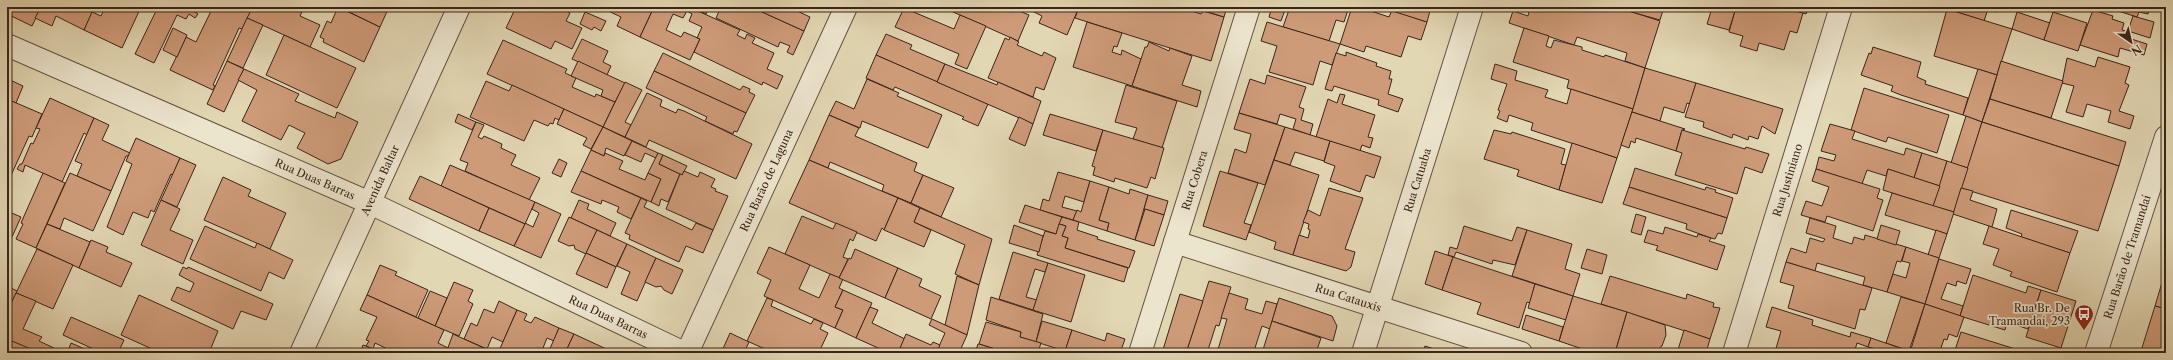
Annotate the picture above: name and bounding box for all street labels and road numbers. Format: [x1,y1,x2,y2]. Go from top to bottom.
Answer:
street label: Rua Barão de Laguna [737,127,796,234]
street label: Avenida Baltar [357,142,402,219]
street label: Rua Justiniano [1770,142,1805,218]
street label: Rua Catuaba [1401,146,1434,214]
street label: Rua Cobera [1178,149,1210,212]
street label: Rua Duas Barras [273,156,358,203]
street label: Rua Barão de Tramandaí [2101,193,2154,321]
street label: Rua Catauxis [1313,280,1383,315]
street label: Rua Duas Barras [566,292,650,342]

